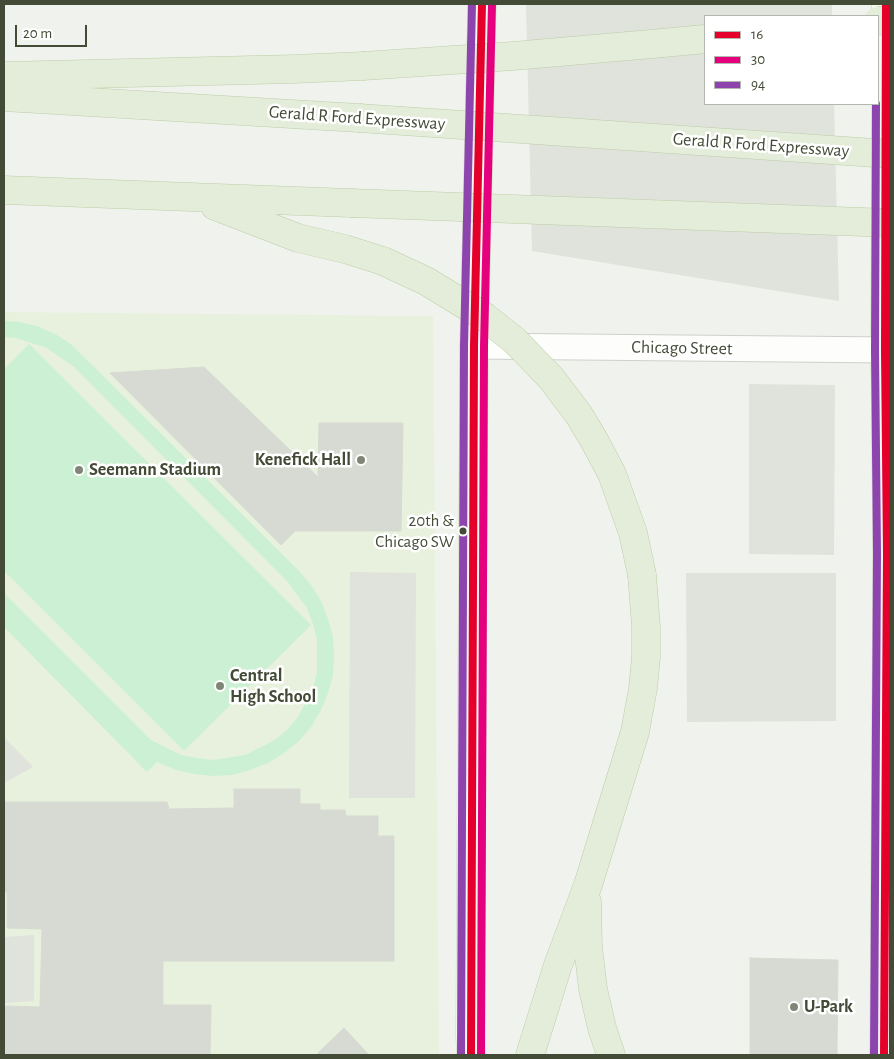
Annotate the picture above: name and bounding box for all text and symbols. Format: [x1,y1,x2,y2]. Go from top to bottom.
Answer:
scale bar [18,15,90,47]
legend [704,15,879,105]
text: 20 m [23,26,52,41]
text: 16 [751,27,763,42]
text: 30 [751,52,765,67]
text: 94 [751,77,765,92]
street label: Gerald R Ford Expressway [268,101,446,135]
street label: Gerald R Ford Expressway [672,128,850,162]
street label: Chicago Street [631,336,733,360]
place label: Kenefick Hall [255,449,351,471]
marker: Kenefick Hall [355,454,367,466]
place label: Seemann Stadium [89,459,221,481]
marker: Seemann Stadium [73,464,85,476]
place label: 20th & Chicago SW [375,511,454,551]
marker: 20th & Chicago SW [458,526,468,536]
place label: Central High School [230,665,316,708]
marker: Central High School [214,680,226,692]
place label: U-Park [804,996,853,1018]
marker: U-Park [788,1001,800,1013]

